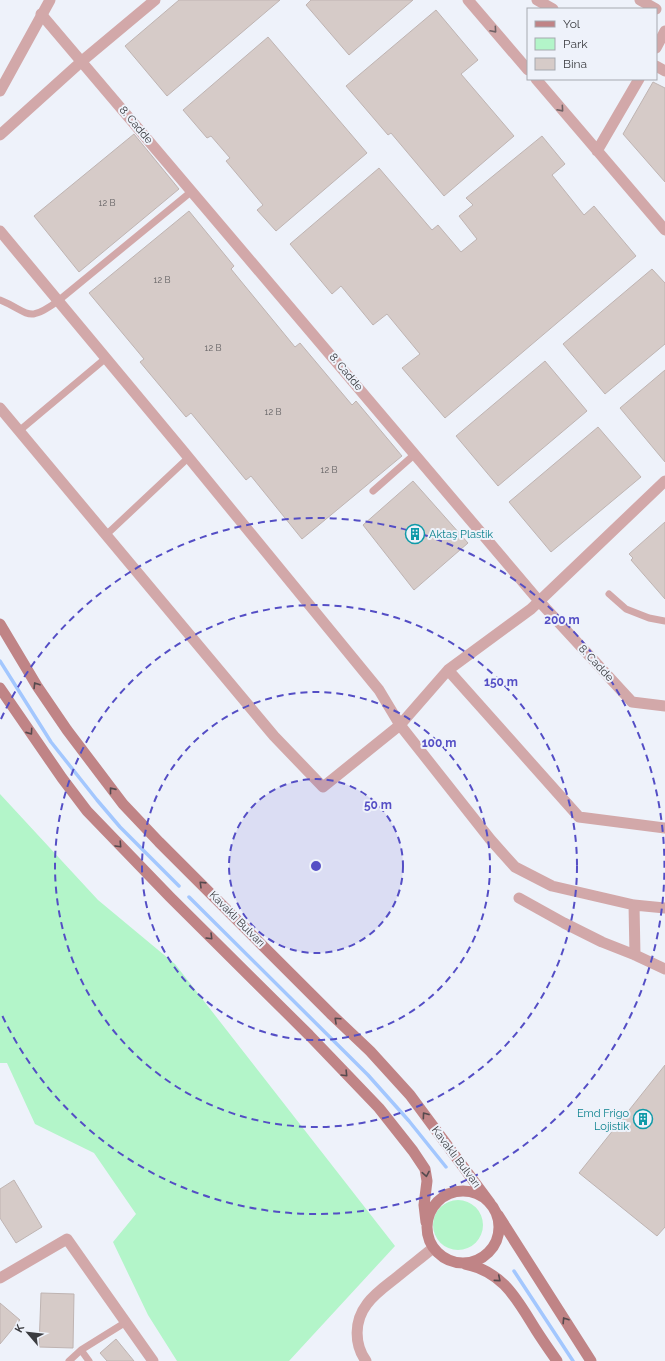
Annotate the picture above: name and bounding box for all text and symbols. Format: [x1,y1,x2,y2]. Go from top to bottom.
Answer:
legend [527,8,657,80]
text: Yol [563,17,581,31]
one-way arrow [489,25,496,32]
text: Park [563,37,588,51]
text: Bina [563,57,587,71]
street label: 8. Cadde [117,104,156,147]
one-way arrow [557,104,564,111]
house number: 12 B [99,198,115,208]
house number: 12 B [154,275,170,285]
house number: 12 B [205,343,221,353]
street label: 8. Cadde [327,351,366,394]
house number: 12 B [265,407,281,417]
house number: 12 B [321,465,337,475]
building icon: Aktaş Plastik [404,523,426,545]
place label: Aktaş Plastik [429,528,493,541]
text: 200 m [544,613,580,627]
street label: 8. Cadde [576,642,616,684]
text: 150 m [484,675,518,689]
one-way arrow [33,682,41,689]
one-way arrow [25,728,33,735]
text: 100 m [422,736,456,750]
one-way arrow [110,787,117,794]
text: 50 m [364,798,392,812]
one-way arrow [114,840,122,848]
centre of rings [309,859,323,873]
one-way arrow [199,881,207,889]
street label: Kavaklı Bulvarı [207,889,267,949]
one-way arrow [205,932,213,940]
one-way arrow [334,1017,342,1025]
one-way arrow [341,1069,348,1077]
place label: Emd Frigo Lojistik [577,1107,629,1133]
building icon: Emd Frigo Lojistik [632,1108,654,1130]
one-way arrow [423,1113,430,1120]
street label: Kavaklı Bulvarı [429,1124,483,1190]
one-way arrow [421,1171,429,1178]
one-way arrow [493,1275,500,1282]
north arrow [8,1313,48,1353]
one-way arrow [562,1317,569,1324]
text: K [12,1322,27,1335]

